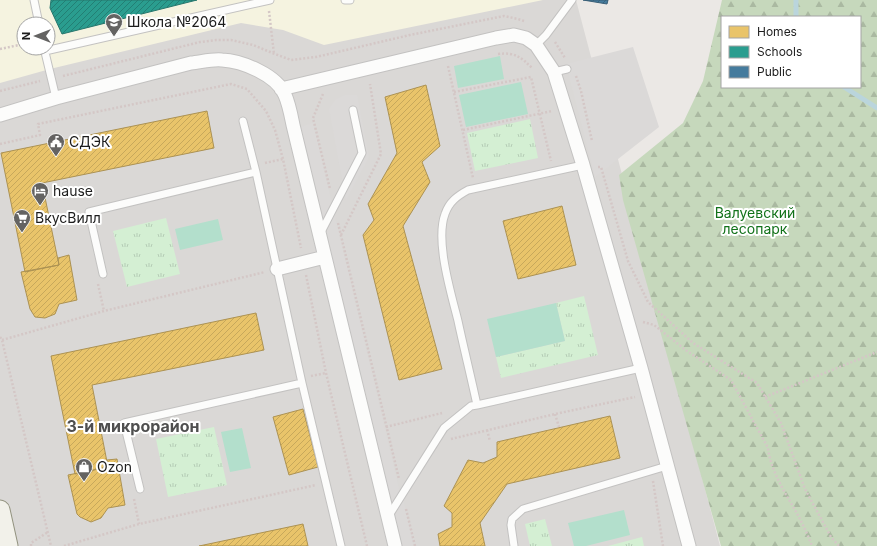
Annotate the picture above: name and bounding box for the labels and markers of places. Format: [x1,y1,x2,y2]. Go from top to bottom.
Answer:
school or university icon: Школа №2064 [104,12,124,37]
place label: Школа №2064 [127,13,226,30]
public building icon: СДЭК [46,132,66,157]
place label: СДЭК [69,133,111,150]
hotel icon: hause [30,181,50,206]
place label: hause [53,182,93,199]
supermarket icon: ВкусВилл [12,208,32,233]
place label: ВкусВилл [35,209,101,226]
shop icon: Ozon [74,457,94,482]
place label: Ozon [97,458,132,475]

